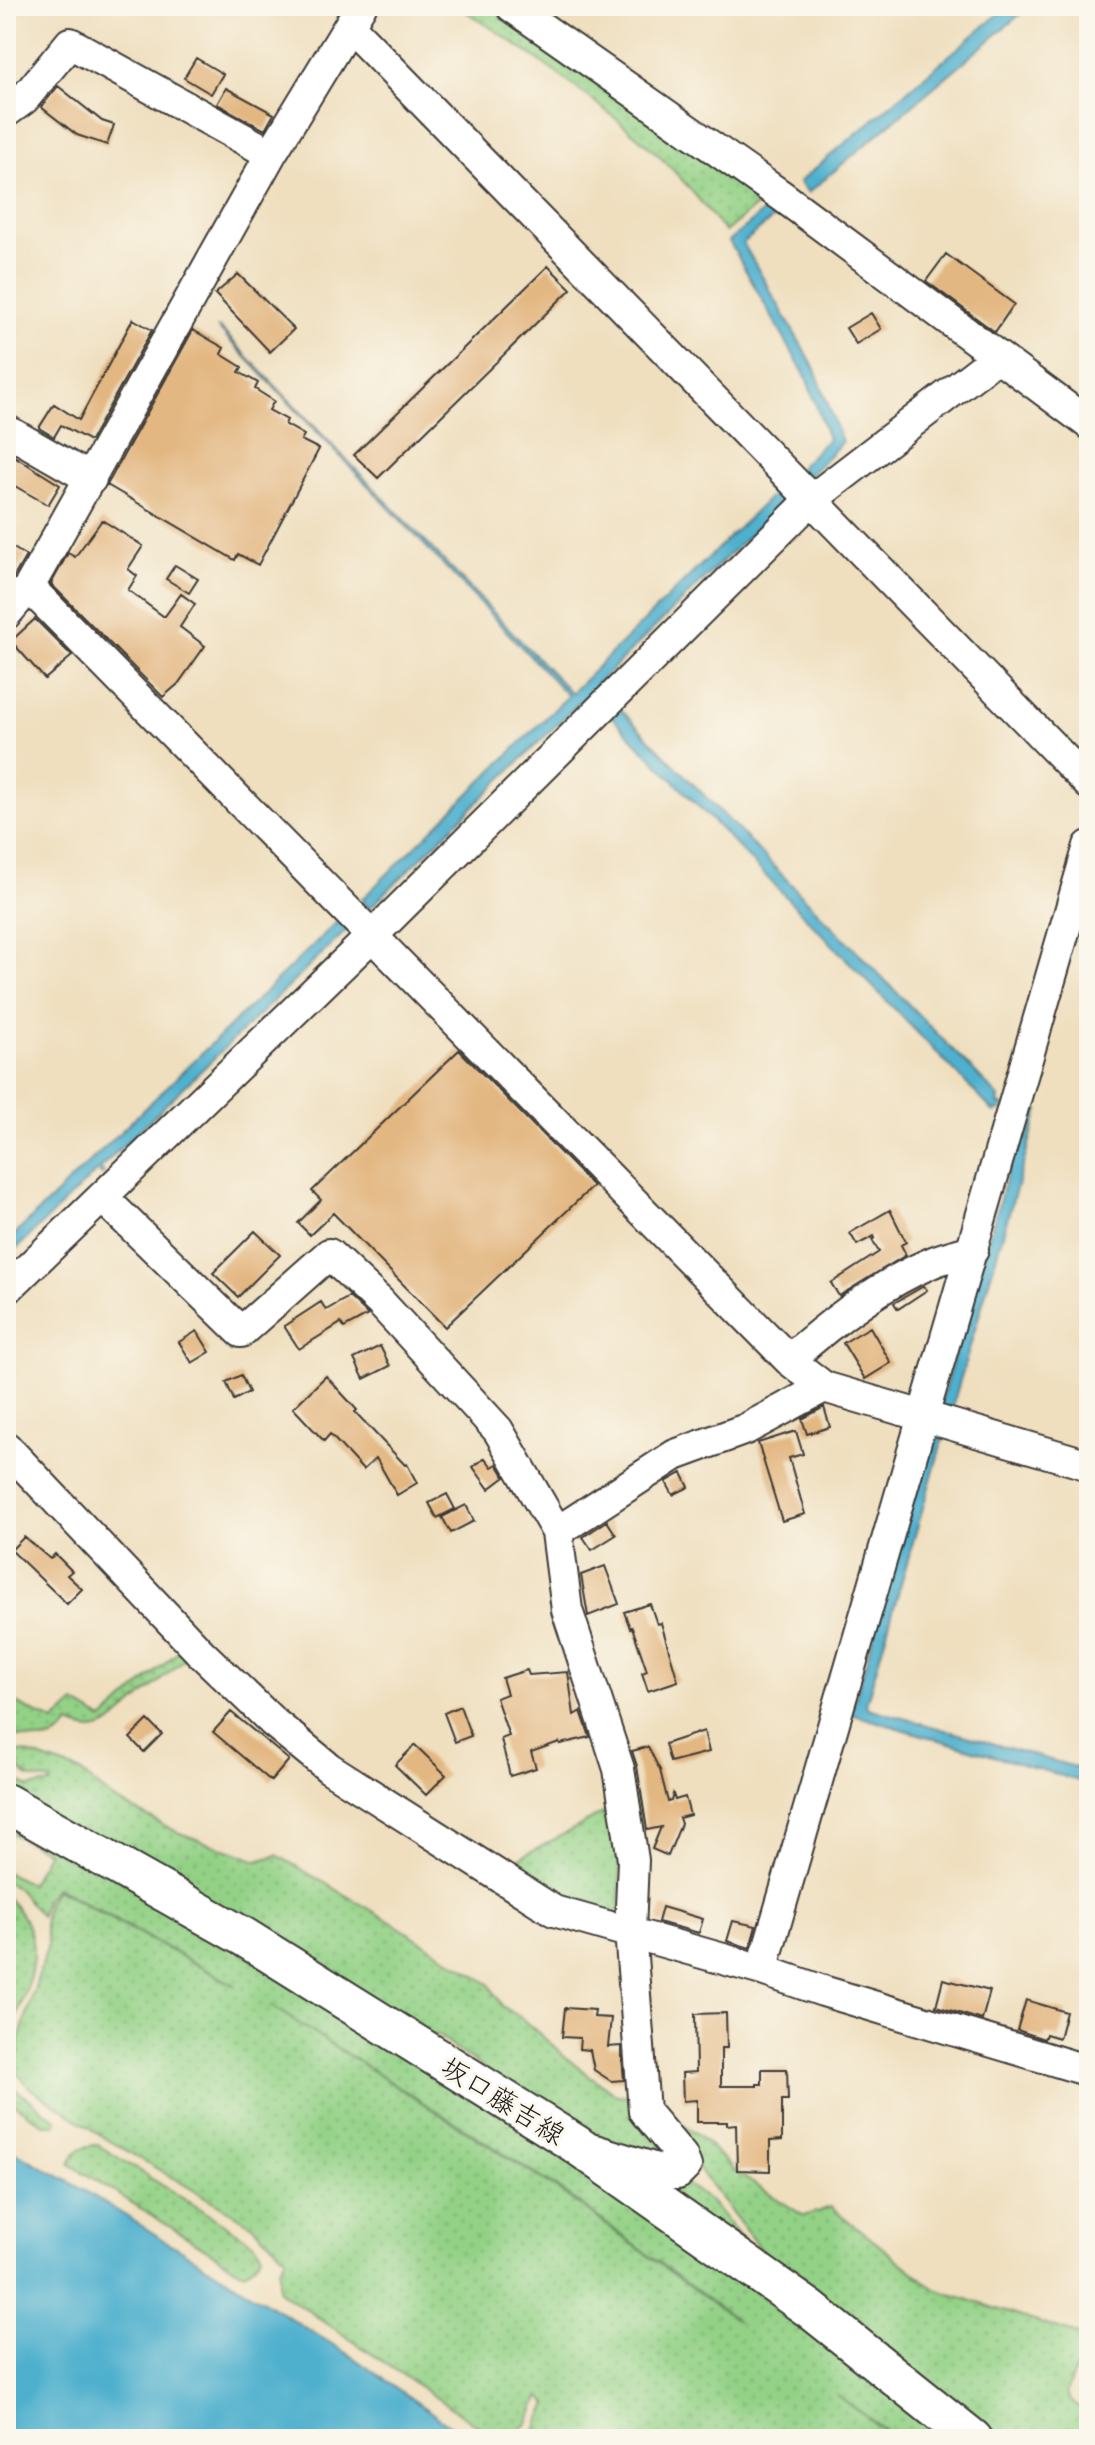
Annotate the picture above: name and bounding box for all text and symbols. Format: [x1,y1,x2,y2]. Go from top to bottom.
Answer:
street label: 坂口藤吉線 [433,2044,575,2154]

